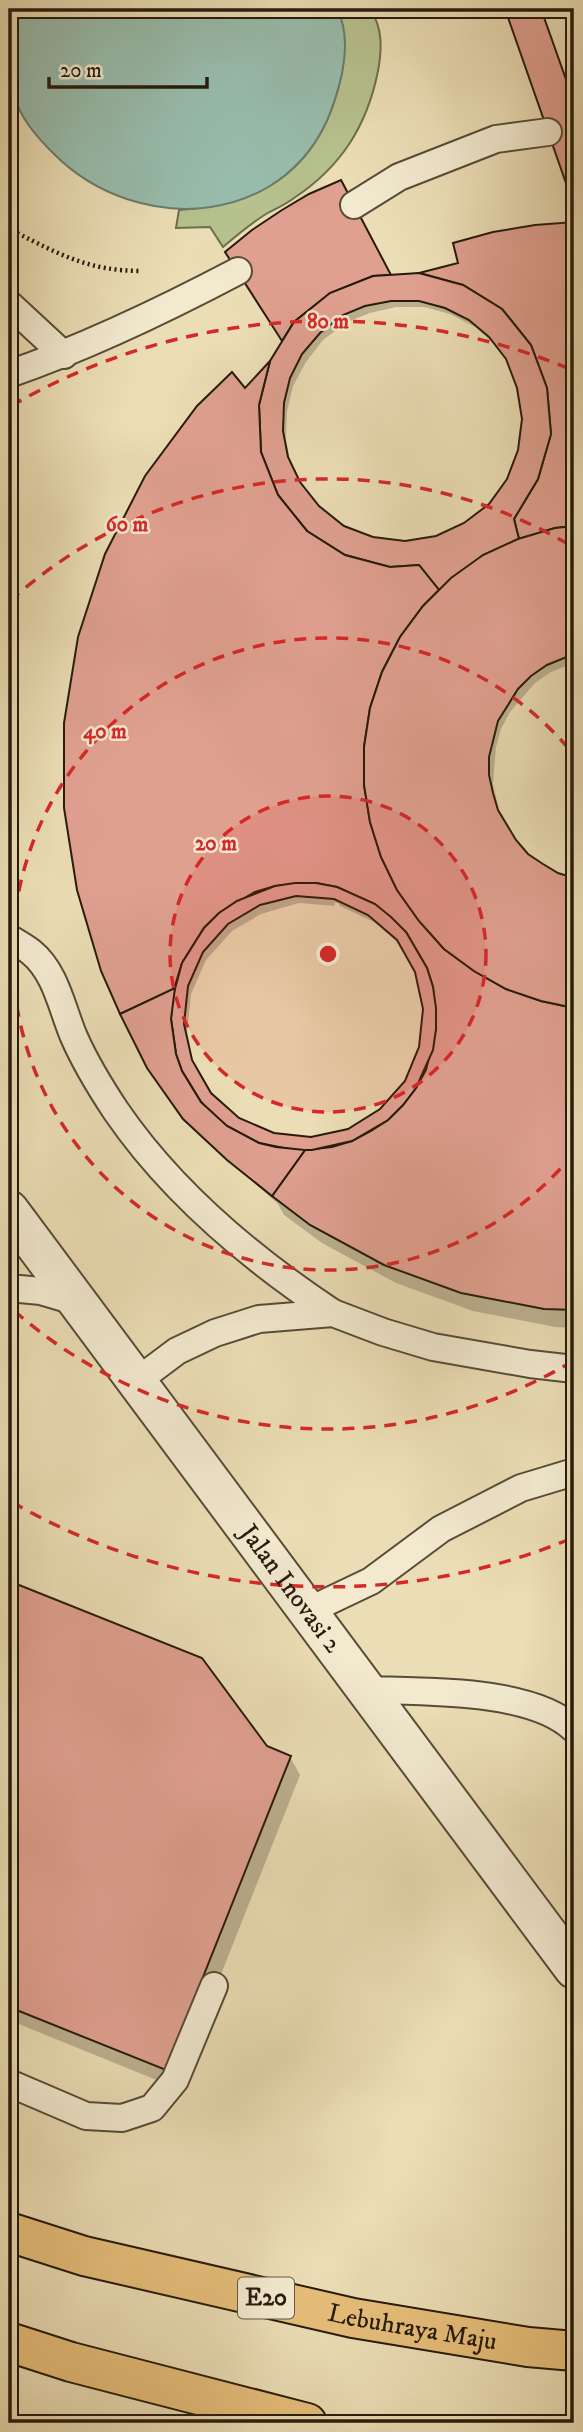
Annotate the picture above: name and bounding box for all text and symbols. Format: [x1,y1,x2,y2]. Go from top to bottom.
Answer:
scale bar [49,46,206,90]
text: 20 m [60,58,102,84]
text: 80 m [307,309,349,335]
text: 60 m [106,512,148,538]
text: 40 m [83,719,127,745]
text: 20 m [195,831,237,857]
centre of rings [316,942,340,966]
street label: Jalan Inovasi 2 [231,1516,350,1660]
road number: E20 [238,2278,294,2318]
street label: Lebuhraya Maju [325,2296,499,2358]

